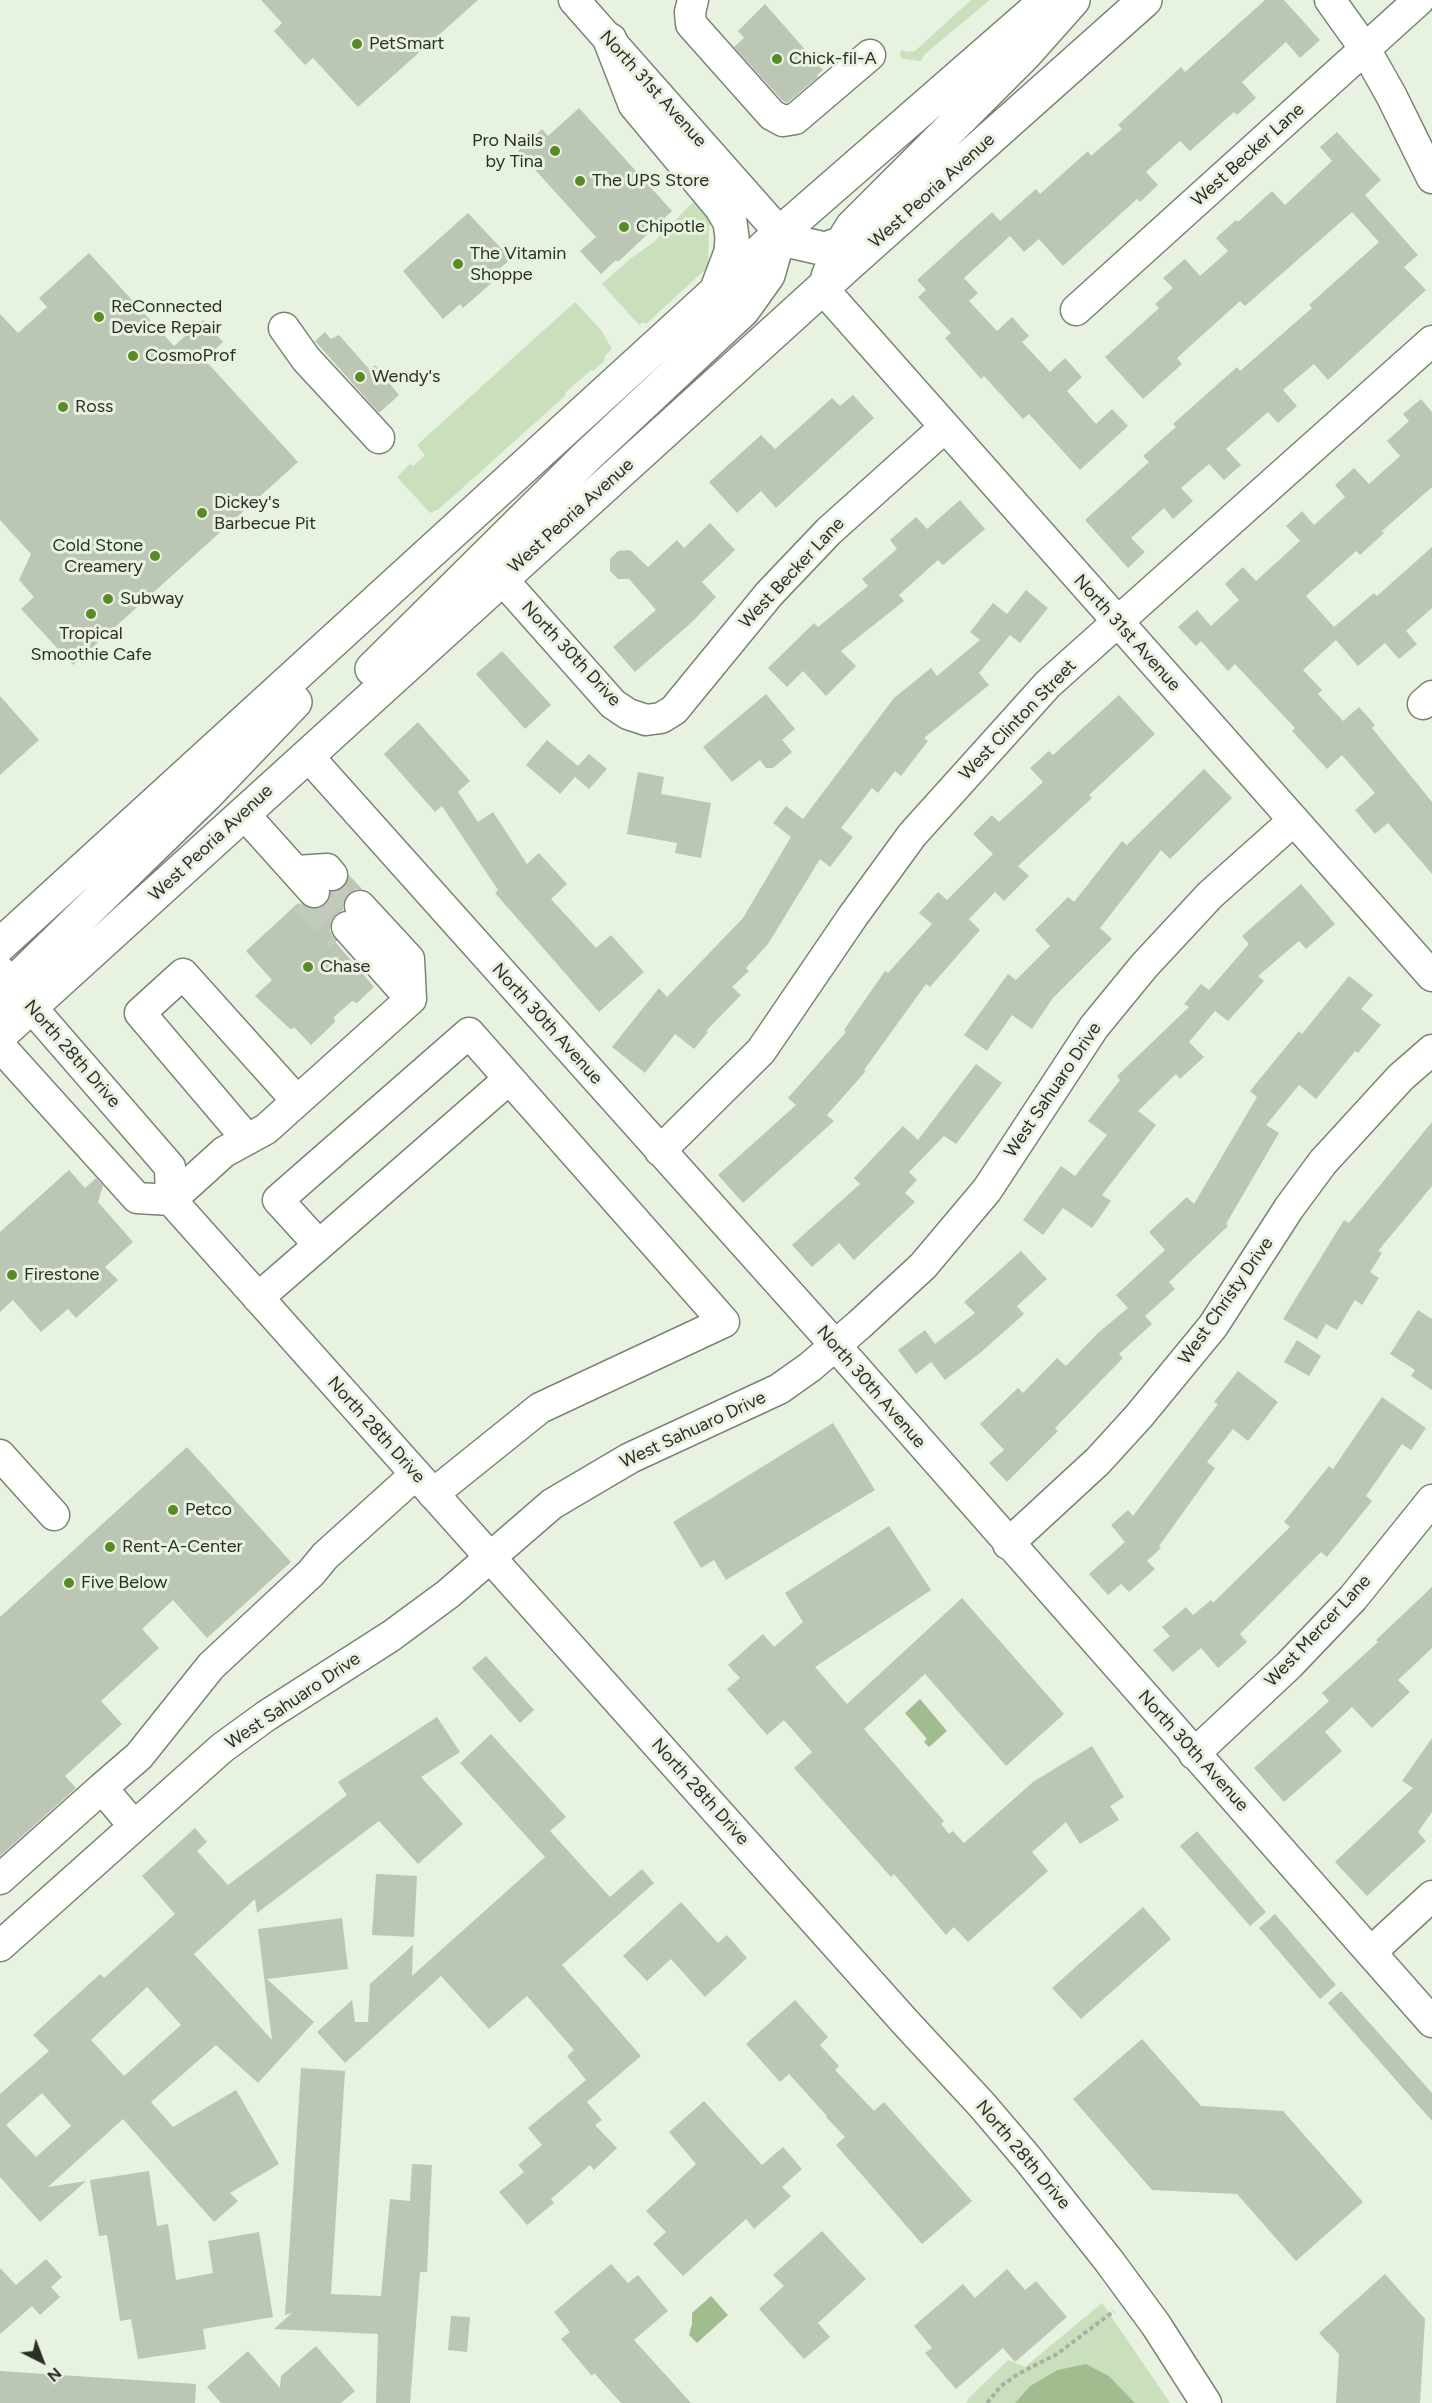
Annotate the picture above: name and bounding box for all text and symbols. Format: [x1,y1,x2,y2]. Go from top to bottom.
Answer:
street label: North 31st Avenue [595,26,711,152]
place label: PetSmart [369,33,444,55]
marker: PetSmart [350,37,364,51]
place label: Chick-fil-A [789,48,877,70]
marker: Chick-fil-A [770,52,784,66]
street label: West Becker Lane [1187,99,1309,211]
street label: West Peoria Avenue [865,129,999,253]
place label: Pro Nails by Tina [472,130,543,172]
marker: Pro Nails by Tina [548,144,562,158]
place label: The UPS Store [592,170,709,192]
marker: The UPS Store [573,174,587,188]
place label: Chipotle [636,216,705,238]
marker: Chipotle [617,220,631,234]
place label: The Vitamin Shoppe [470,243,566,286]
marker: The Vitamin Shoppe [451,257,465,271]
place label: ReConnected Device Repair [111,296,222,338]
marker: ReConnected Device Repair [92,310,106,324]
place label: CosmoProf [145,345,236,367]
marker: CosmoProf [126,349,140,363]
place label: Wendy's [372,366,440,388]
marker: Wendy's [353,370,367,384]
place label: Ross [75,396,113,418]
marker: Ross [56,400,70,414]
street label: West Peoria Avenue [504,454,638,578]
place label: Dickey's Barbecue Pit [214,492,316,534]
marker: Dickey's Barbecue Pit [195,506,209,520]
street label: West Becker Lane [735,513,849,633]
place label: Cold Stone Creamery [53,535,143,578]
marker: Cold Stone Creamery [148,549,162,563]
street label: North 31st Avenue [1069,570,1185,696]
place label: Subway [120,588,184,610]
marker: Subway [101,592,115,606]
street label: North 30th Drive [517,597,625,711]
marker: Tropical Smoothie Cafe [84,607,98,621]
place label: Tropical Smoothie Cafe [30,623,152,666]
street label: West Clinton Street [955,655,1081,785]
street label: West Peoria Avenue [145,780,277,906]
place label: Chase [320,956,370,978]
street label: North 30th Avenue [487,959,607,1089]
marker: Chase [301,960,315,974]
street label: North 28th Drive [19,996,125,1112]
street label: West Sahuaro Drive [1000,1018,1106,1162]
street label: West Christy Drive [1174,1233,1278,1369]
place label: Firestone [24,1264,99,1286]
marker: Firestone [5,1268,19,1282]
street label: North 30th Avenue [812,1321,930,1453]
street label: North 28th Drive [323,1372,429,1488]
street label: West Sahuaro Drive [617,1387,769,1473]
place label: Petco [185,1499,232,1521]
marker: Petco [166,1503,180,1517]
place label: Rent-A-Center [122,1536,243,1558]
marker: Rent-A-Center [103,1540,117,1554]
street label: West Mercer Lane [1260,1570,1376,1692]
place label: Five Below [81,1572,167,1594]
marker: Five Below [62,1576,76,1590]
street label: West Sahuaro Drive [221,1648,365,1754]
street label: North 30th Avenue [1133,1686,1253,1816]
street label: North 28th Drive [647,1734,753,1850]
street label: North 28th Drive [971,2096,1075,2214]
north arrow [12,2331,72,2391]
text: N [43,2364,65,2386]

